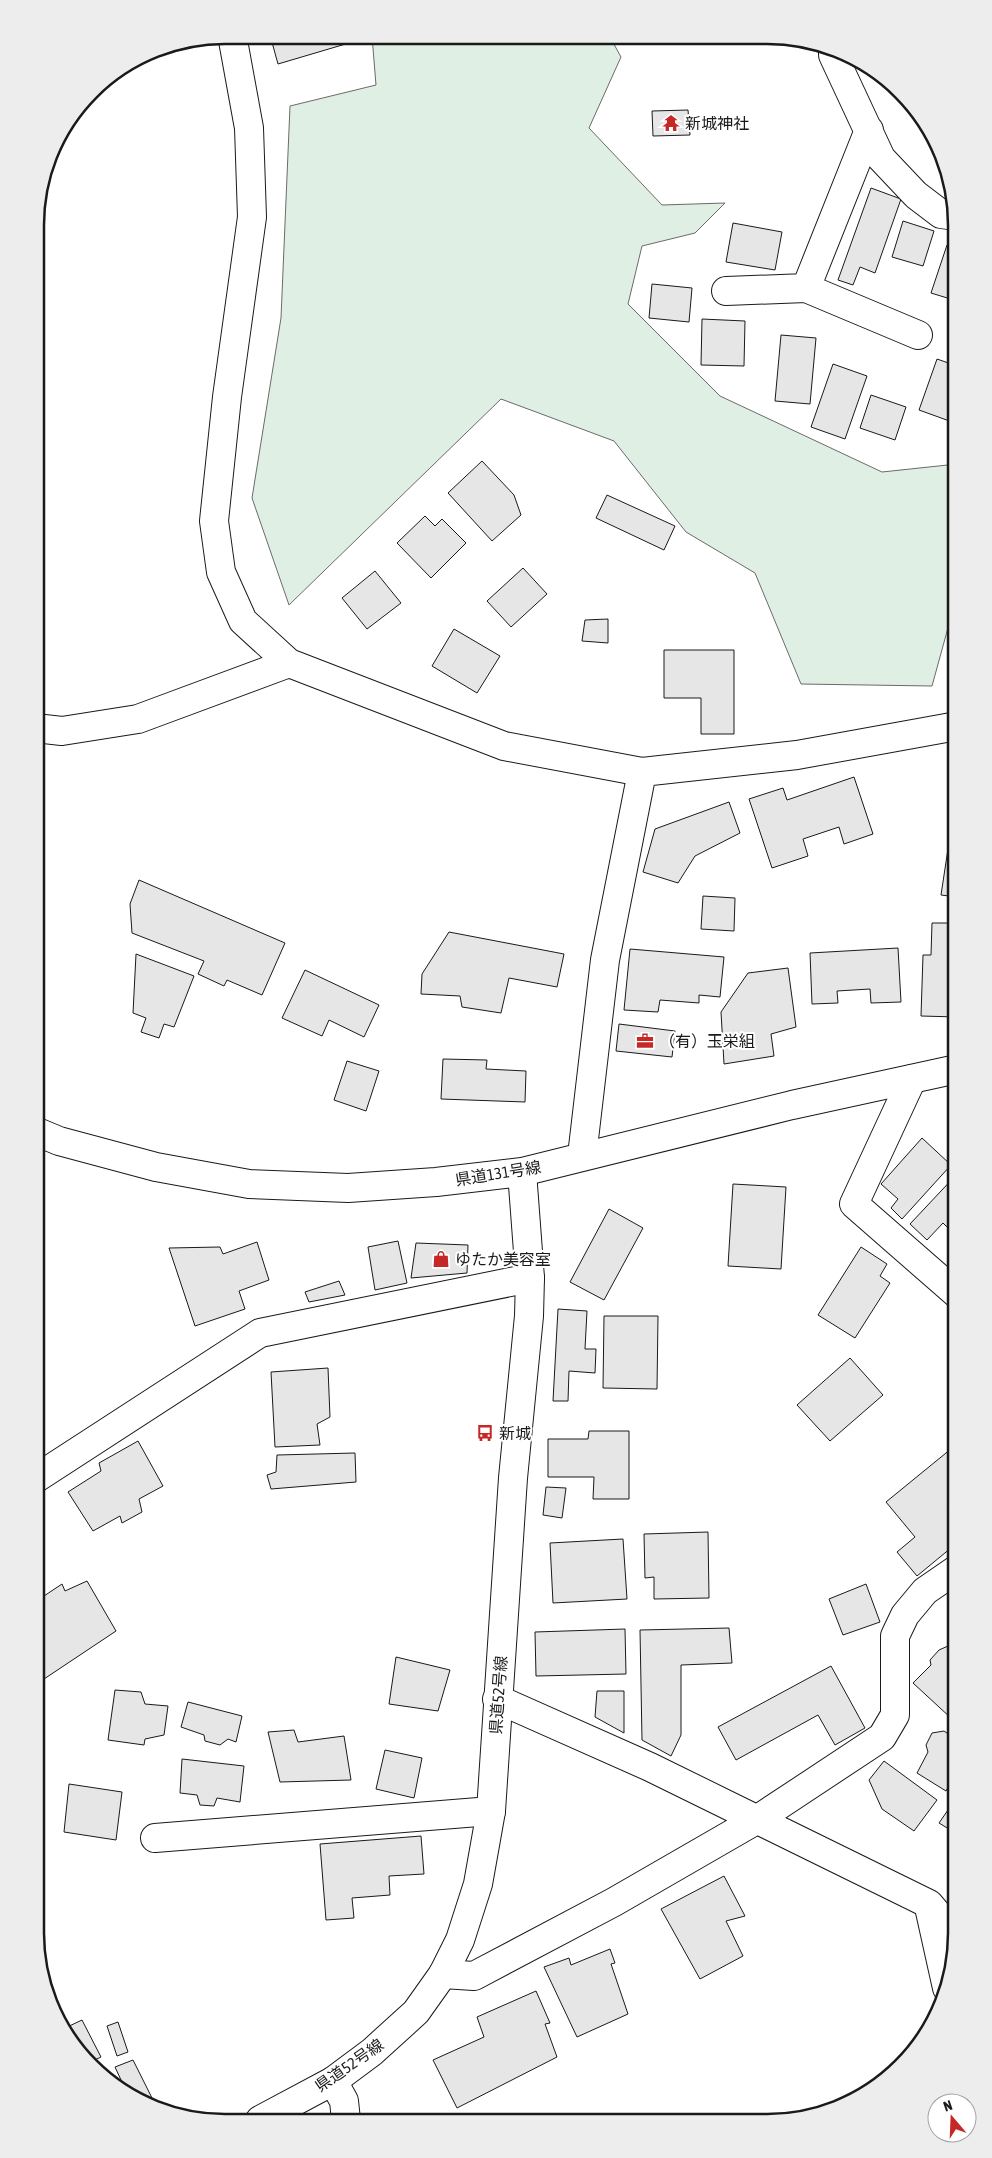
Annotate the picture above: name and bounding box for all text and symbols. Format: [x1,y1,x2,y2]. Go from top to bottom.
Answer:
temple icon: 新城神社 [661,113,681,133]
place label: 新城神社 [685,114,749,132]
office icon: （有）玉栄組 [635,1031,655,1051]
place label: （有）玉栄組 [659,1032,755,1050]
street label: 県道131号線 [454,1157,542,1189]
shop icon: ゆたか美容室 [431,1249,451,1269]
place label: ゆたか美容室 [455,1250,551,1268]
bus stop icon: 新城 [475,1423,495,1443]
place label: 新城 [499,1424,531,1442]
street label: 県道52号線 [486,1655,510,1735]
street label: 県道52号線 [311,2035,387,2095]
north arrow [927,2093,977,2143]
text: N [941,2097,954,2115]

